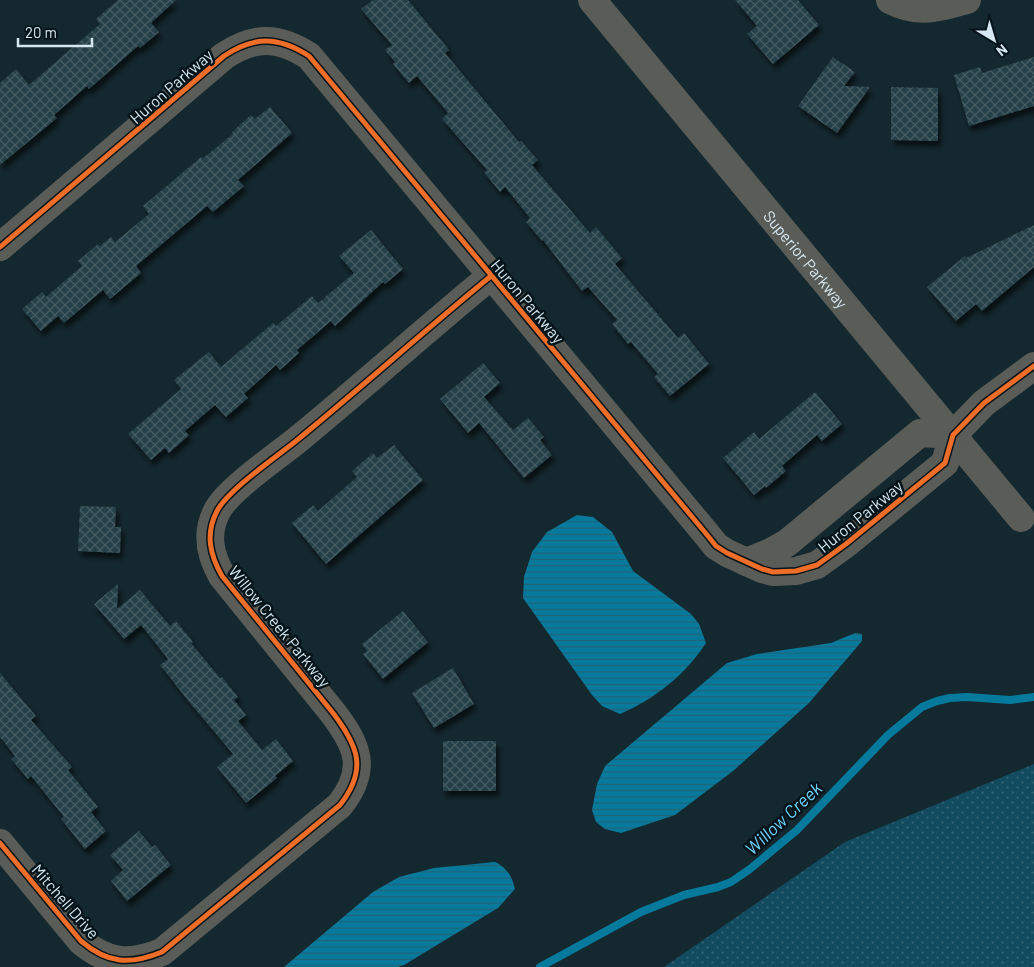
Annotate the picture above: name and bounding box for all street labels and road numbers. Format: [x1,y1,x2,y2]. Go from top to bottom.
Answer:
street label: Huron Parkway [126,44,217,127]
street label: Superior Parkway [760,206,853,312]
street label: Huron Parkway [487,255,569,347]
street label: Huron Parkway [814,476,907,556]
street label: Willow Creek Parkway [225,561,335,691]
street label: Mitchell Drive [28,860,104,942]

